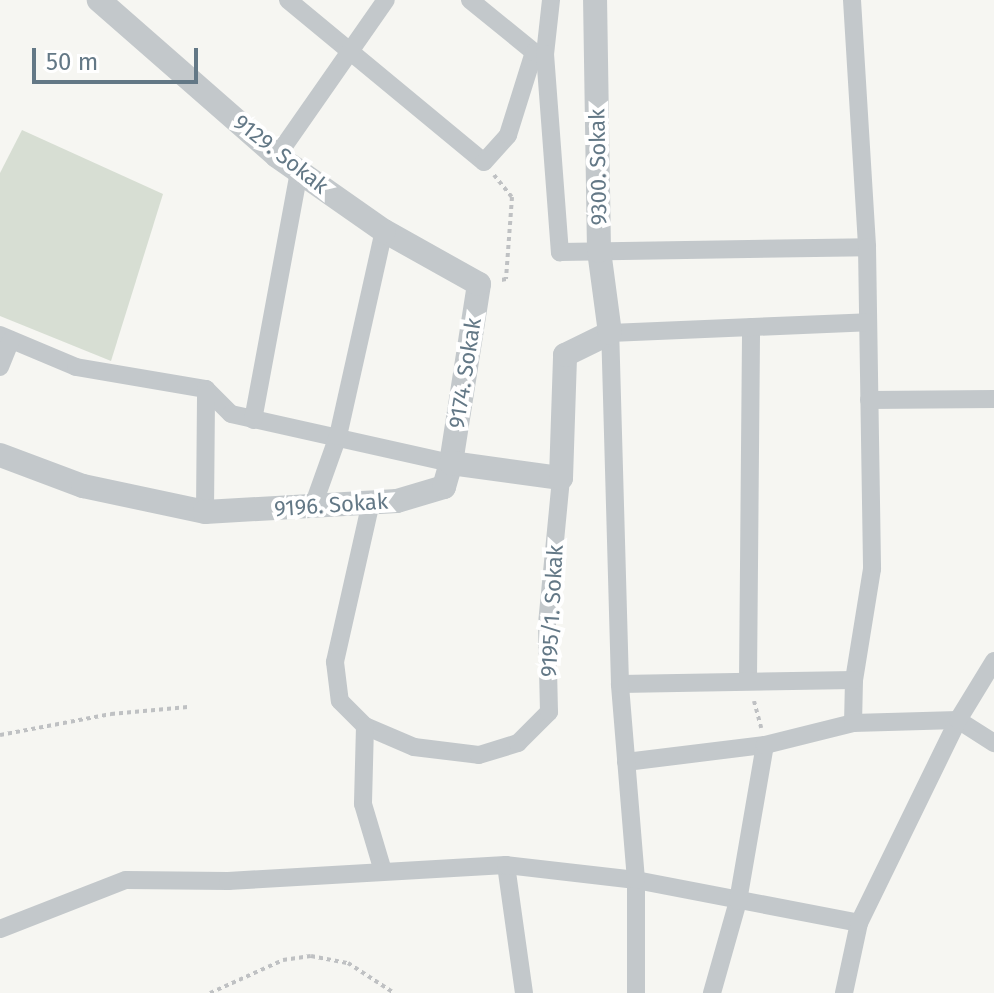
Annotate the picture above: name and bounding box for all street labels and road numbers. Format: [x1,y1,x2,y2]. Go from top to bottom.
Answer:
street label: 9300. Sokak [584,108,612,226]
street label: 9129. Sokak [228,109,334,199]
street label: 9174. Sokak [443,316,487,430]
street label: 9196. Sokak [273,488,389,522]
street label: 9195/1. Sokak [535,544,569,678]

